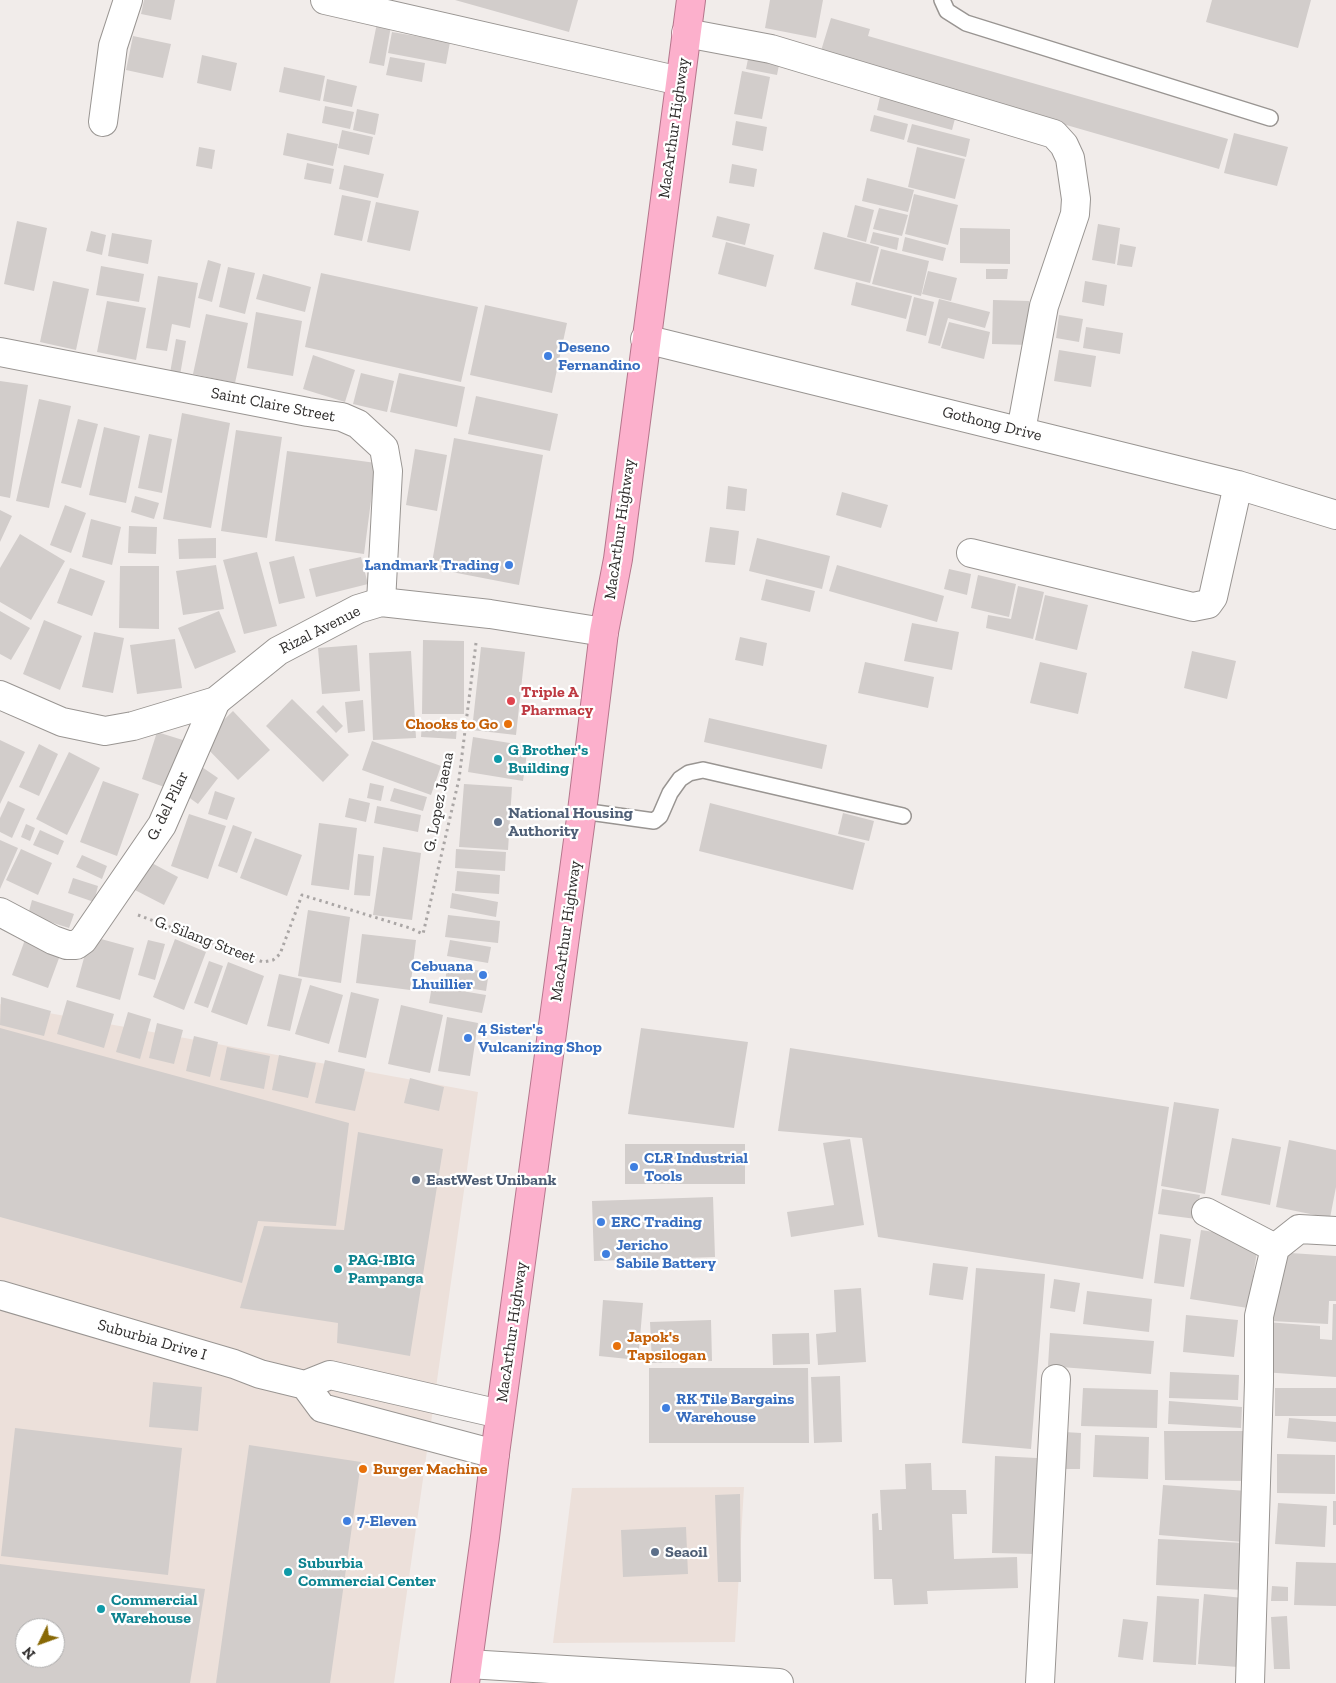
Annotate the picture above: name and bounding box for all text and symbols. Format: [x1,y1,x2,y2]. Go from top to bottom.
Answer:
street label: MacArthur Highway [655,56,693,200]
place label: Deseno Fernandino [558,337,640,375]
marker: Deseno Fernandino [542,350,554,362]
street label: Saint Claire Street [209,384,337,426]
street label: Gothong Drive [940,402,1044,446]
street label: MacArthur Highway [601,457,639,601]
place label: Landmark Trading [364,555,499,575]
marker: Landmark Trading [503,559,515,571]
street label: Rizal Avenue [276,601,364,659]
place label: Triple A Pharmacy [521,682,593,720]
marker: Triple A Pharmacy [505,695,517,707]
place label: Chooks to Go [405,714,498,734]
marker: Chooks to Go [502,718,514,730]
place label: G Brother's Building [508,740,588,778]
street label: G. Lopez Jaena [420,751,458,853]
marker: G Brother's Building [492,753,504,765]
street label: G. del Pilar [143,768,193,844]
place label: National Housing Authority [508,803,633,841]
marker: National Housing Authority [492,816,504,828]
street label: MacArthur Highway [547,859,585,1003]
street label: G. Silang Street [152,912,258,968]
place label: Cebuana Lhuillier [411,956,473,994]
marker: Cebuana Lhuillier [477,969,489,981]
place label: 4 Sister's Vulcanizing Shop [478,1019,602,1057]
marker: 4 Sister's Vulcanizing Shop [462,1032,474,1044]
place label: CLR Industrial Tools [644,1148,748,1186]
marker: CLR Industrial Tools [628,1161,640,1173]
place label: EastWest Unibank [426,1170,556,1190]
marker: EastWest Unibank [410,1174,422,1186]
place label: ERC Trading [611,1212,702,1232]
marker: ERC Trading [595,1216,607,1228]
place label: Jericho Sabile Battery [616,1235,716,1273]
marker: Jericho Sabile Battery [600,1248,612,1260]
place label: PAG-IBIG Pampanga [348,1250,423,1288]
street label: MacArthur Highway [493,1260,531,1404]
marker: PAG-IBIG Pampanga [332,1263,344,1275]
street label: Suburbia Drive I [95,1315,209,1365]
place label: Japok's Tapsilogan [627,1327,706,1365]
marker: Japok's Tapsilogan [611,1340,623,1352]
place label: RK Tile Bargains Warehouse [676,1389,794,1427]
marker: RK Tile Bargains Warehouse [660,1402,672,1414]
place label: Burger Machine [373,1459,487,1479]
marker: Burger Machine [357,1463,369,1475]
place label: 7-Eleven [357,1511,416,1531]
marker: 7-Eleven [341,1515,353,1527]
place label: Seaoil [665,1542,707,1562]
marker: Seaoil [649,1546,661,1558]
place label: Suburbia Commercial Center [298,1553,436,1591]
marker: Suburbia Commercial Center [282,1566,294,1578]
place label: Commercial Warehouse [111,1590,197,1628]
marker: Commercial Warehouse [95,1603,107,1615]
north arrow [15,1618,65,1668]
text: N [19,1643,39,1662]

